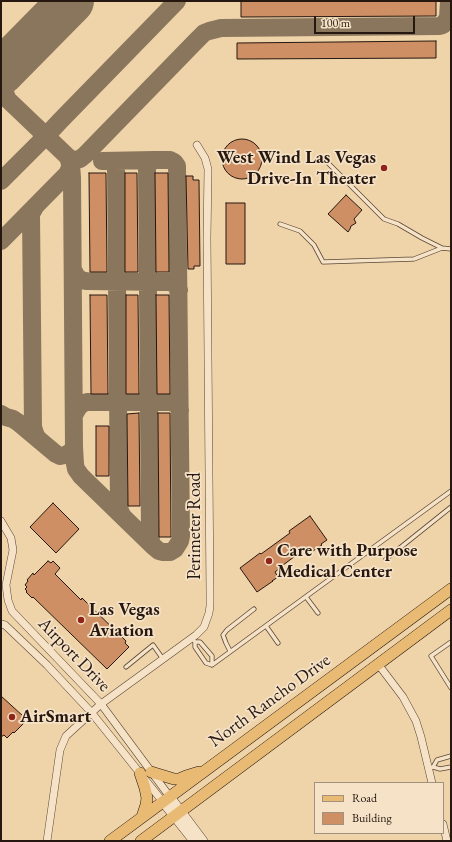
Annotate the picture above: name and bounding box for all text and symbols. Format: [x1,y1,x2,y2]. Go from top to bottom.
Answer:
scale bar [316,8,417,34]
text: 100 m [321,15,350,31]
place label: West Wind Las Vegas Drive-In Theater [217,147,376,190]
marker: West Wind Las Vegas Drive-In Theater [379,163,389,173]
street label: Perimeter Road [184,472,206,580]
place label: Care with Purpose Medical Center [277,540,418,582]
marker: Care with Purpose Medical Center [264,556,274,566]
place label: Las Vegas Aviation [89,599,160,642]
street label: Airport Drive [33,613,115,697]
marker: Las Vegas Aviation [76,615,86,625]
street label: North Rancho Drive [205,650,335,752]
place label: AirSmart [20,706,91,728]
marker: AirSmart [7,712,17,722]
legend [314,782,444,834]
text: Road [352,790,377,806]
text: Building [352,810,392,826]

